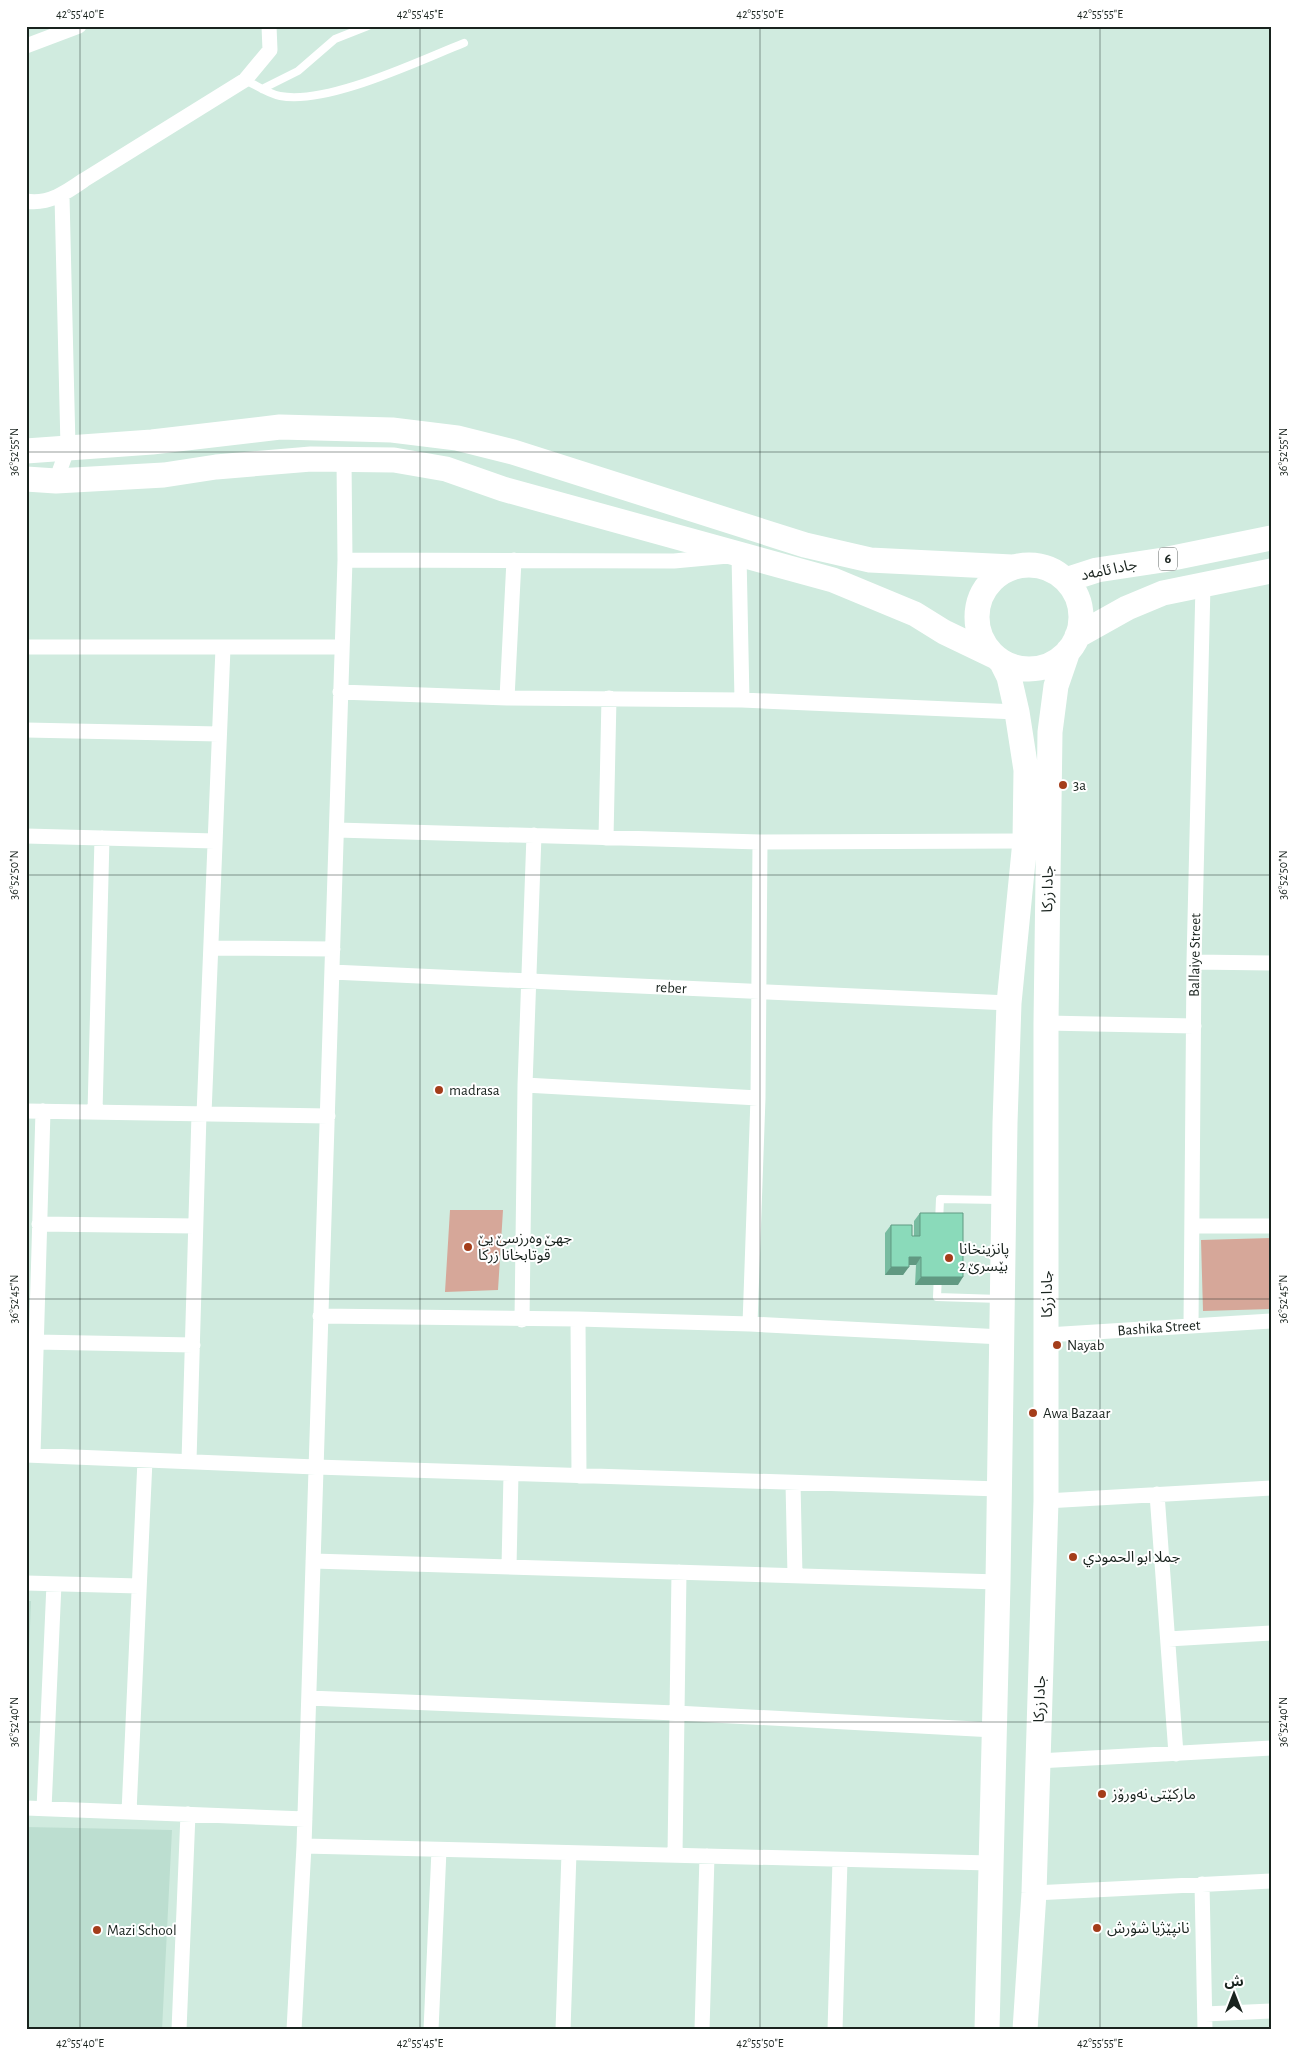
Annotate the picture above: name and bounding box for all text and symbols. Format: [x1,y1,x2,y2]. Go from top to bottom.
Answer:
text: 42°55'40"E [56,8,104,20]
text: 42°55'45"E [397,8,444,20]
text: 42°55'50"E [736,8,784,20]
text: 42°55'55"E [1077,8,1123,20]
text: 36°52'55"N [8,428,20,476]
text: 36°52'55"N [1277,428,1289,476]
road number: 6 [1159,548,1177,570]
street label: جادا ئامەد [1080,557,1139,583]
place label: 3a [1073,778,1086,793]
marker: 3a [1057,779,1069,791]
text: 36°52'50"N [8,850,20,900]
text: 36°52'50"N [1277,850,1289,900]
street label: جادا زرکا [1040,865,1057,913]
street label: Ballaiye Street [1187,913,1203,997]
street label: reber [655,980,687,996]
place label: madrasa [449,1083,500,1098]
marker: madrasa [433,1084,445,1096]
place label: جھێ وەرزسێ یێ قوتابخانا زرکا [478,1231,572,1264]
marker: جھێ وەرزسێ یێ قوتابخانا زرکا [462,1241,474,1253]
place label: پانزینخانا بێسرێ 2 [959,1242,1009,1275]
marker: پانزینخانا بێسرێ 2 [943,1252,955,1264]
street label: جادا زرکا [1040,1270,1056,1318]
text: 36°52'45"N [8,1275,20,1323]
text: 36°52'45"N [1277,1275,1289,1323]
street label: Bashika Street [1117,1318,1201,1338]
place label: Nayab [1067,1338,1105,1353]
marker: Nayab [1051,1339,1063,1351]
place label: Awa Bazaar [1043,1406,1111,1421]
marker: Awa Bazaar [1027,1407,1039,1419]
place label: جملا ابو الحمودي [1083,1550,1181,1568]
marker: جملا ابو الحمودي [1067,1551,1079,1563]
street label: جادا زرکا [1032,1675,1049,1723]
text: 36°52'40"N [8,1697,20,1747]
text: 36°52'40"N [1277,1697,1289,1747]
place label: مارکێتی نەورۆز [1111,1787,1196,1803]
marker: مارکێتی نەورۆز [1096,1788,1108,1800]
place label: نانپێژیا شۆرش [1107,1921,1189,1938]
marker: نانپێژیا شۆرش [1091,1922,1103,1934]
place label: Mazi School [107,1923,177,1938]
marker: Mazi School [91,1924,103,1936]
north arrow [1210,1968,1260,2018]
text: ش [1224,1975,1244,1989]
text: 42°55'40"E [56,2037,104,2049]
text: 42°55'45"E [397,2037,444,2049]
text: 42°55'50"E [736,2037,784,2049]
text: 42°55'55"E [1077,2037,1123,2049]

